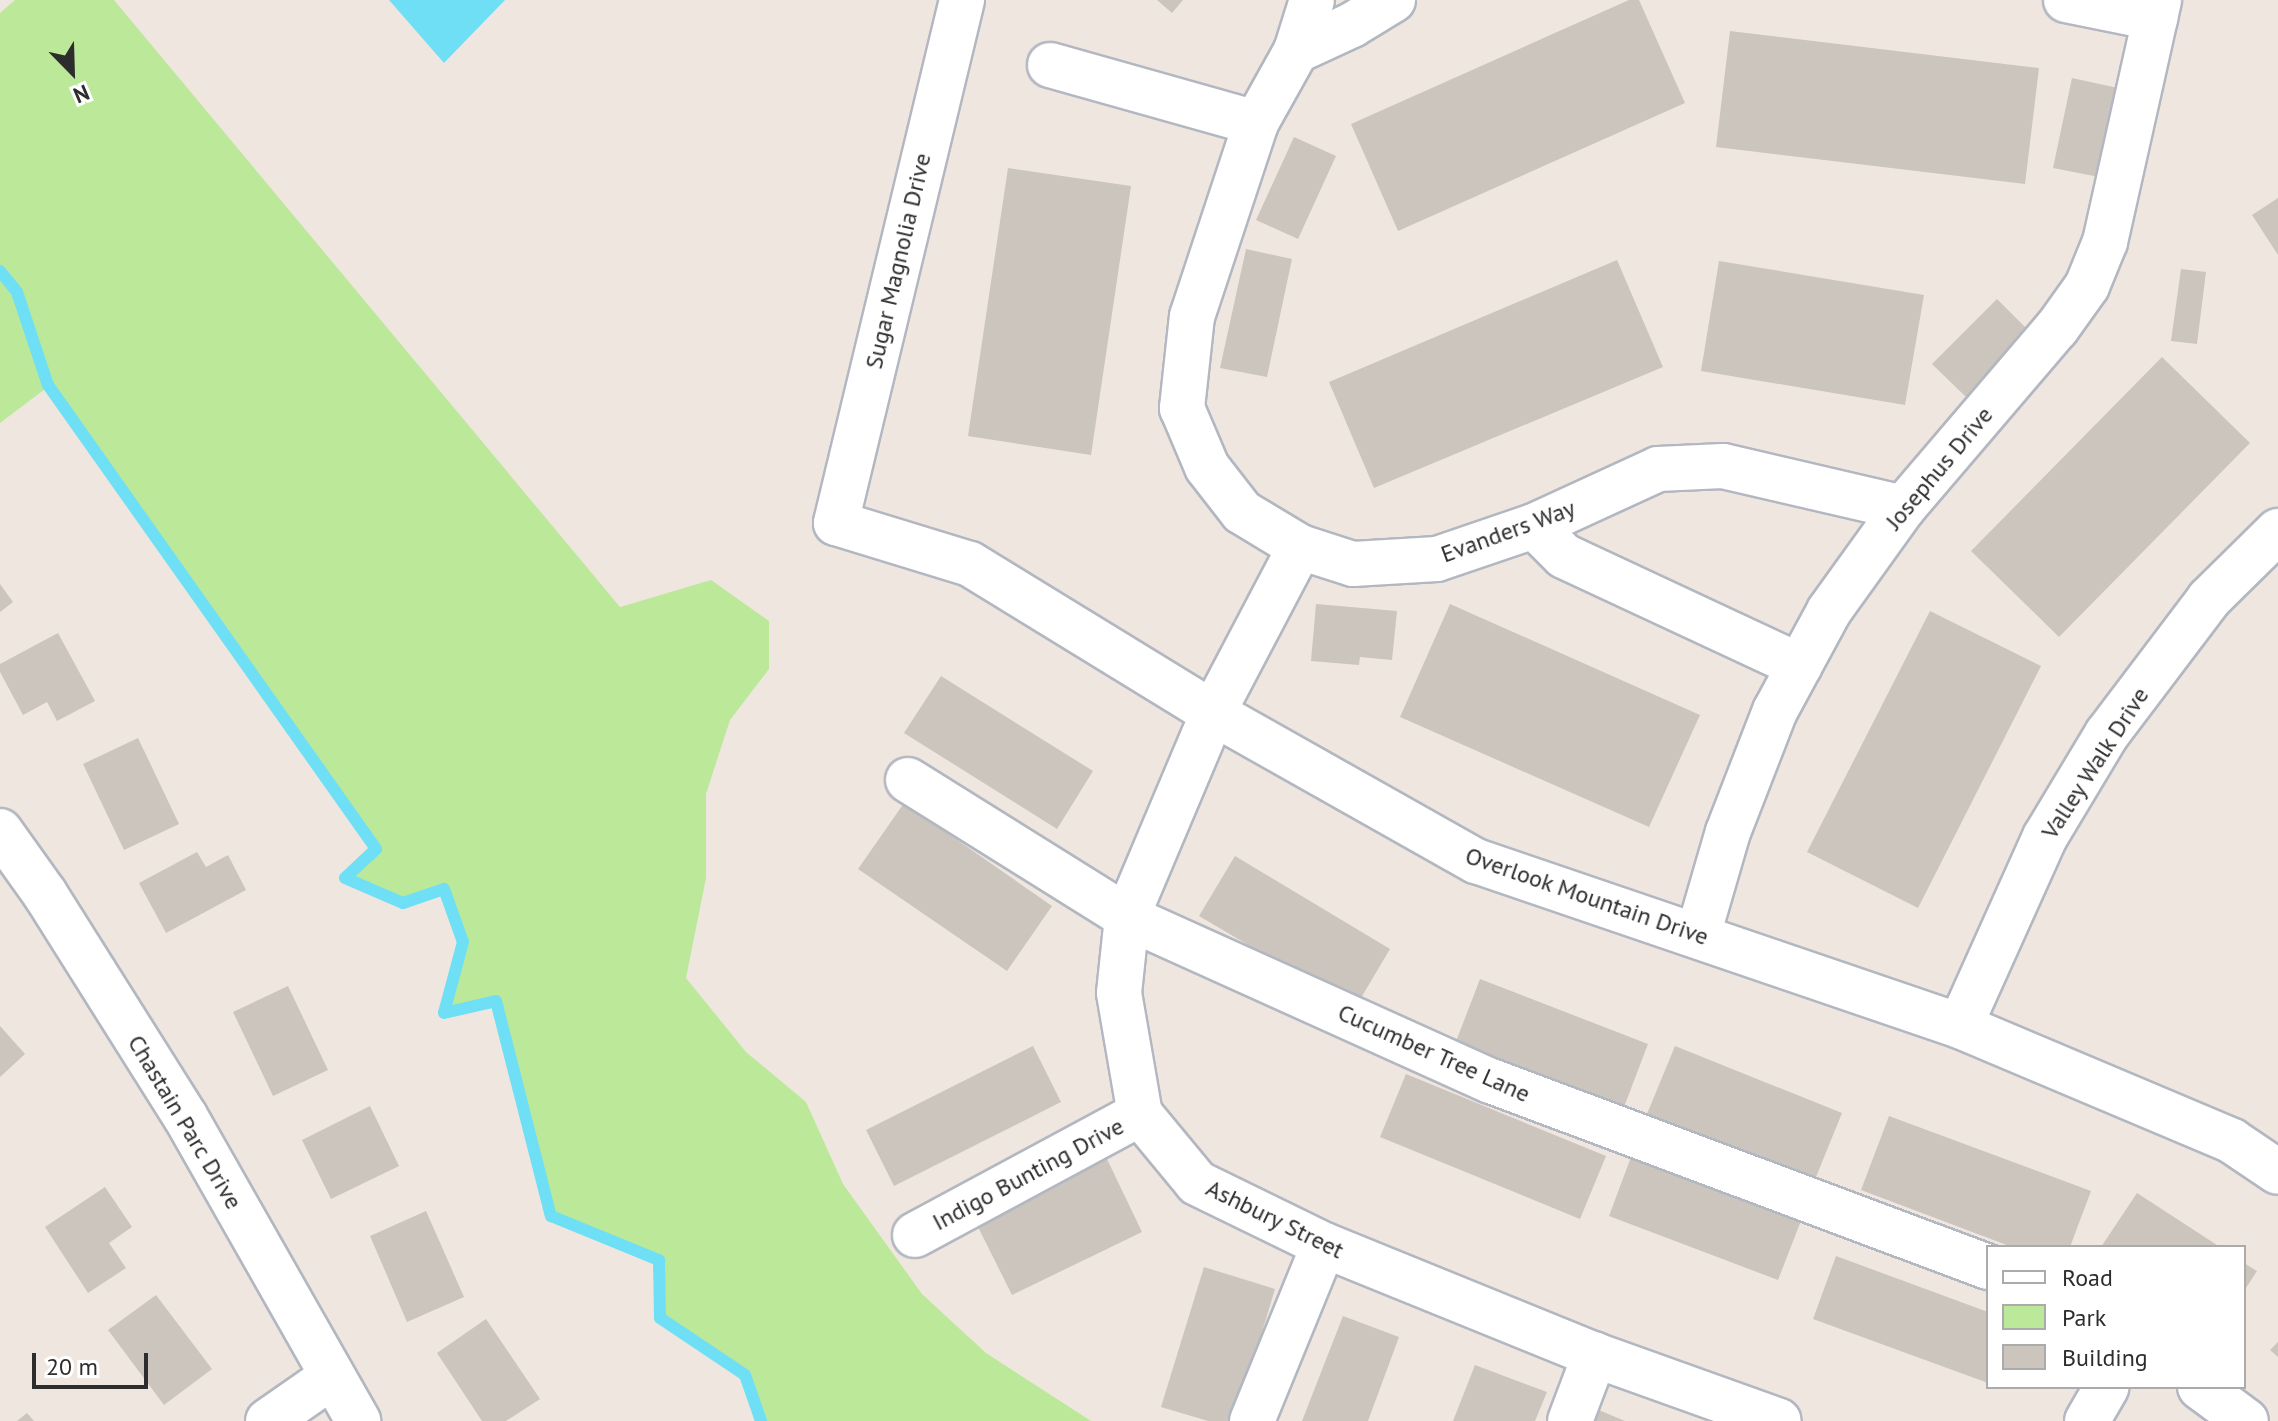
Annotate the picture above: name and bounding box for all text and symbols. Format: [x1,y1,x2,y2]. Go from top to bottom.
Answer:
north arrow [32,32,112,112]
text: N [69,78,94,110]
street label: Sugar Magnolia Drive [859,150,937,372]
street label: Josephus Drive [1879,401,1999,535]
street label: Evanders Way [1437,493,1579,569]
street label: Valley Walk Drive [2035,681,2155,845]
street label: Overlook Mountain Drive [1461,841,1713,951]
street label: Cucumber Tree Lane [1333,998,1535,1108]
street label: Chastain Parc Drive [122,1030,248,1214]
street label: Indigo Bunting Drive [927,1111,1129,1237]
street label: Ashbury Street [1201,1173,1349,1265]
legend [1986,1245,2246,1389]
text: Road [2062,1262,2113,1293]
text: Park [2062,1302,2106,1333]
scale bar [36,1337,152,1387]
text: Building [2062,1342,2148,1373]
text: 20 m [46,1351,98,1382]

